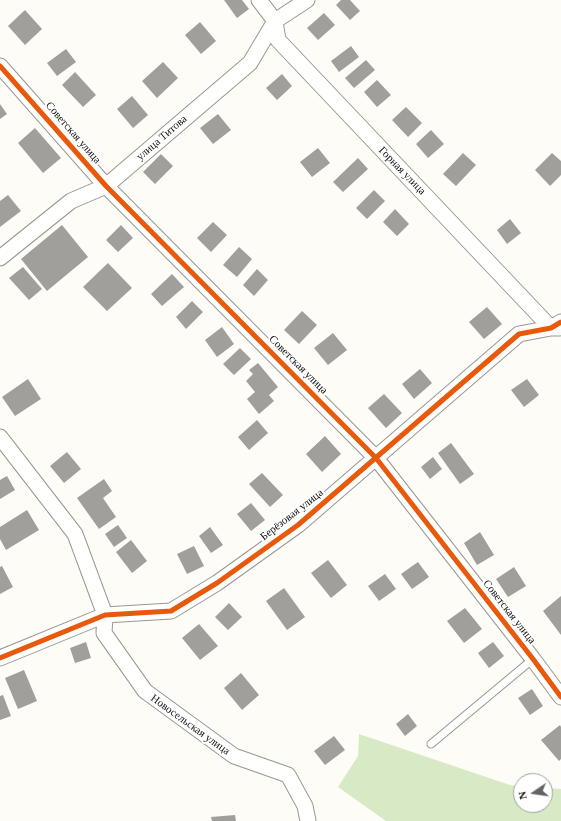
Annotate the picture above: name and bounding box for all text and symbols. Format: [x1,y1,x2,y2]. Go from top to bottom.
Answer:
street label: Советская улица [43,99,103,167]
street label: улица Титова [134,113,190,163]
street label: Горная улица [376,144,428,198]
street label: Советская улица [266,333,330,397]
street label: Берёзовая улица [258,486,326,544]
street label: Советская улица [480,577,538,647]
street label: Новосельская улица [148,692,232,758]
north arrow [513,773,553,813]
text: N [516,790,529,801]

